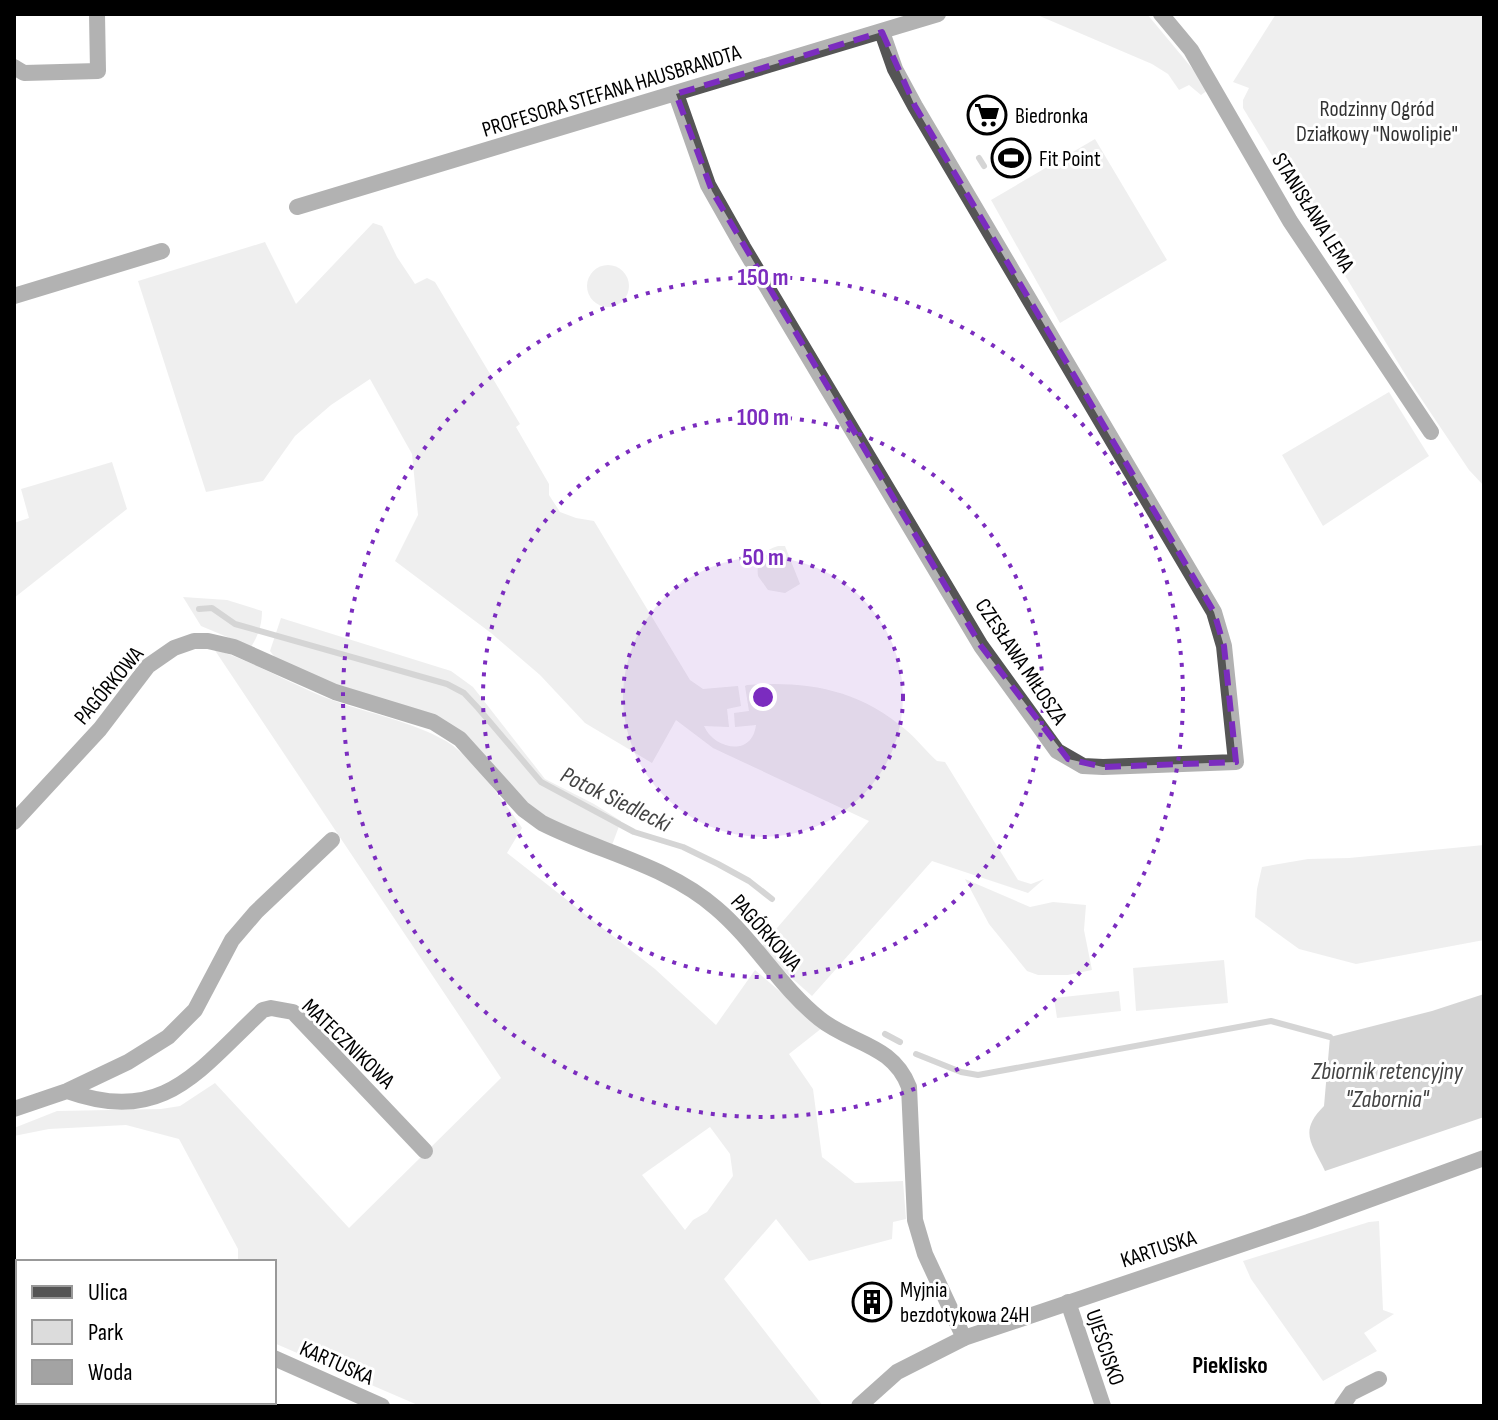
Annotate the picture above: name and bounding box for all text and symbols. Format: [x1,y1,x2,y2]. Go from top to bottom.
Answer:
street label: PROFESORA STEFANA HAUSBRANDTA [479,39,745,144]
supermarket icon: Biedronka [966,94,1008,136]
park label: Rodzinny Ogród Działkowy "Nowolipie" [1296,96,1458,148]
place label: Biedronka [1015,103,1088,130]
sports icon: Fit Point [990,137,1032,179]
place label: Fit Point [1039,146,1101,173]
street label: STANISŁAWA LEMA [1265,148,1360,278]
text: 150 m [737,263,789,292]
text: 100 m [737,403,789,432]
text: 50 m [742,543,784,572]
street label: CZESŁAWA MIŁOSZA [969,594,1073,730]
street label: PAGÓRKOWA [69,641,150,731]
centre of rings [749,683,777,711]
water label: Potok Siedlecki [556,760,676,839]
street label: PAGÓRKOWA [725,889,808,977]
street label: MATECZNIKOWA [296,993,400,1095]
water label: Zbiornik retencyjny "Zabornia" [1311,1057,1463,1114]
street label: KARTUSKA [1117,1224,1200,1274]
legend [16,1260,276,1404]
place label: Myjnia bezdotykowa 24H [900,1277,1030,1329]
text: Ulica [88,1278,128,1307]
building icon: Myjnia bezdotykowa 24H [851,1281,893,1323]
street label: UJEŚCISKO [1079,1306,1130,1389]
text: Park [88,1318,123,1347]
street label: KARTUSKA [295,1335,378,1392]
district label: Pieklisko [1192,1351,1268,1380]
text: Woda [88,1358,132,1387]

